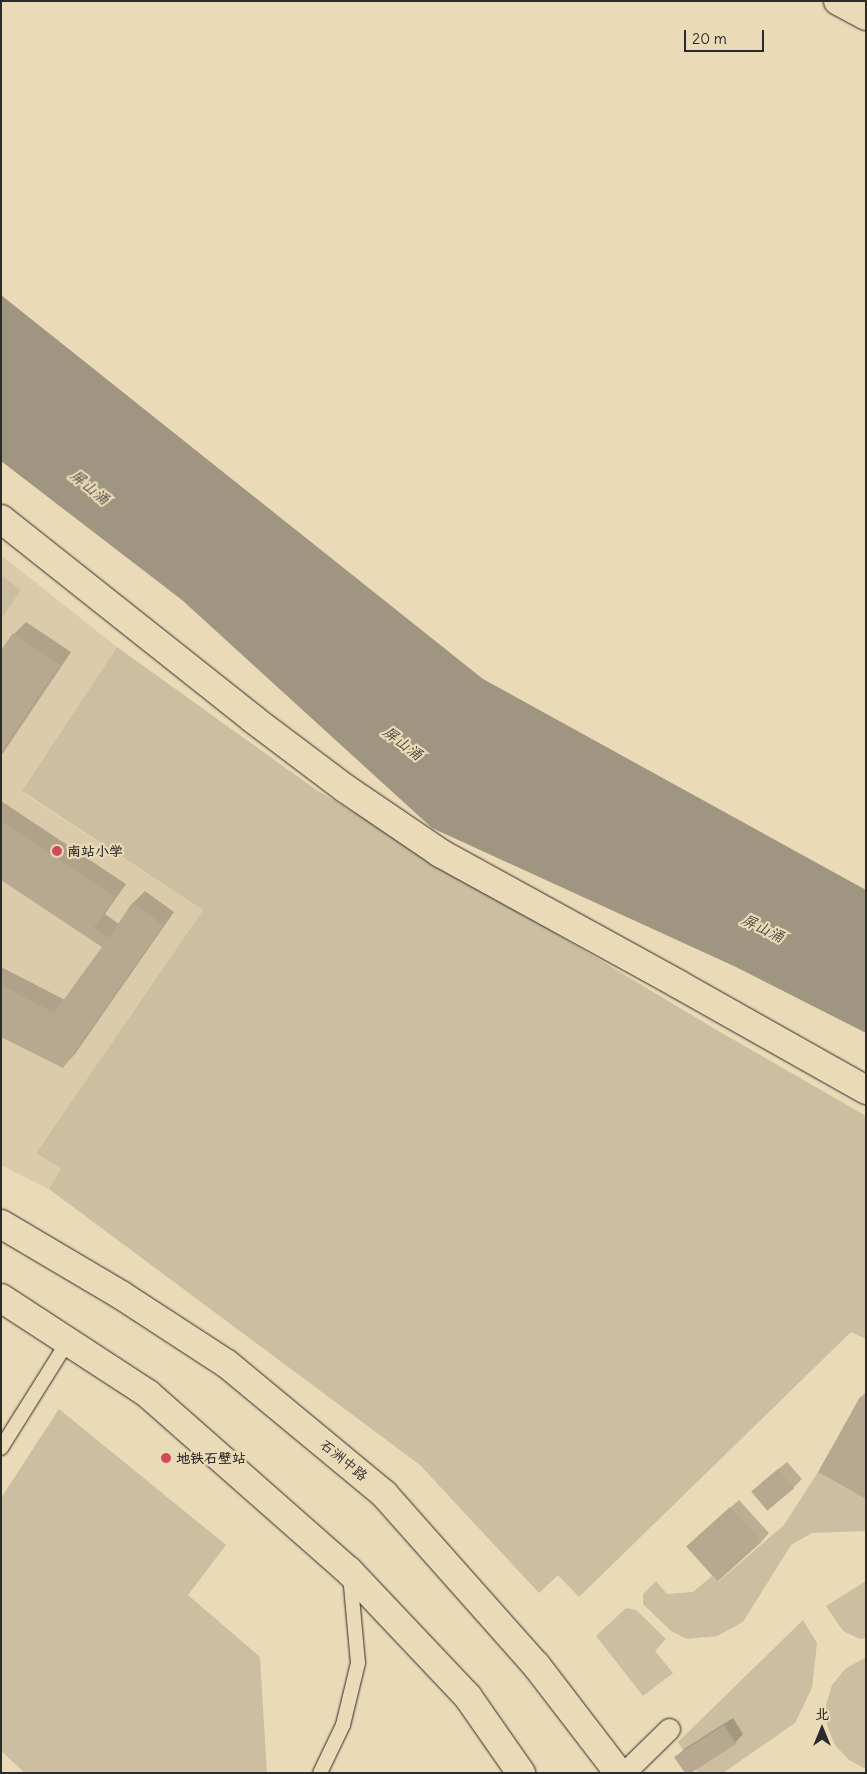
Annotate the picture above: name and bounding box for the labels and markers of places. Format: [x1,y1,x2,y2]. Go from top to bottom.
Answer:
place label: 南站小学 [67,843,123,859]
marker: 南站小学 [51,845,63,857]
place label: 地铁石壁站 [176,1450,246,1466]
marker: 地铁石壁站 [160,1452,172,1464]

